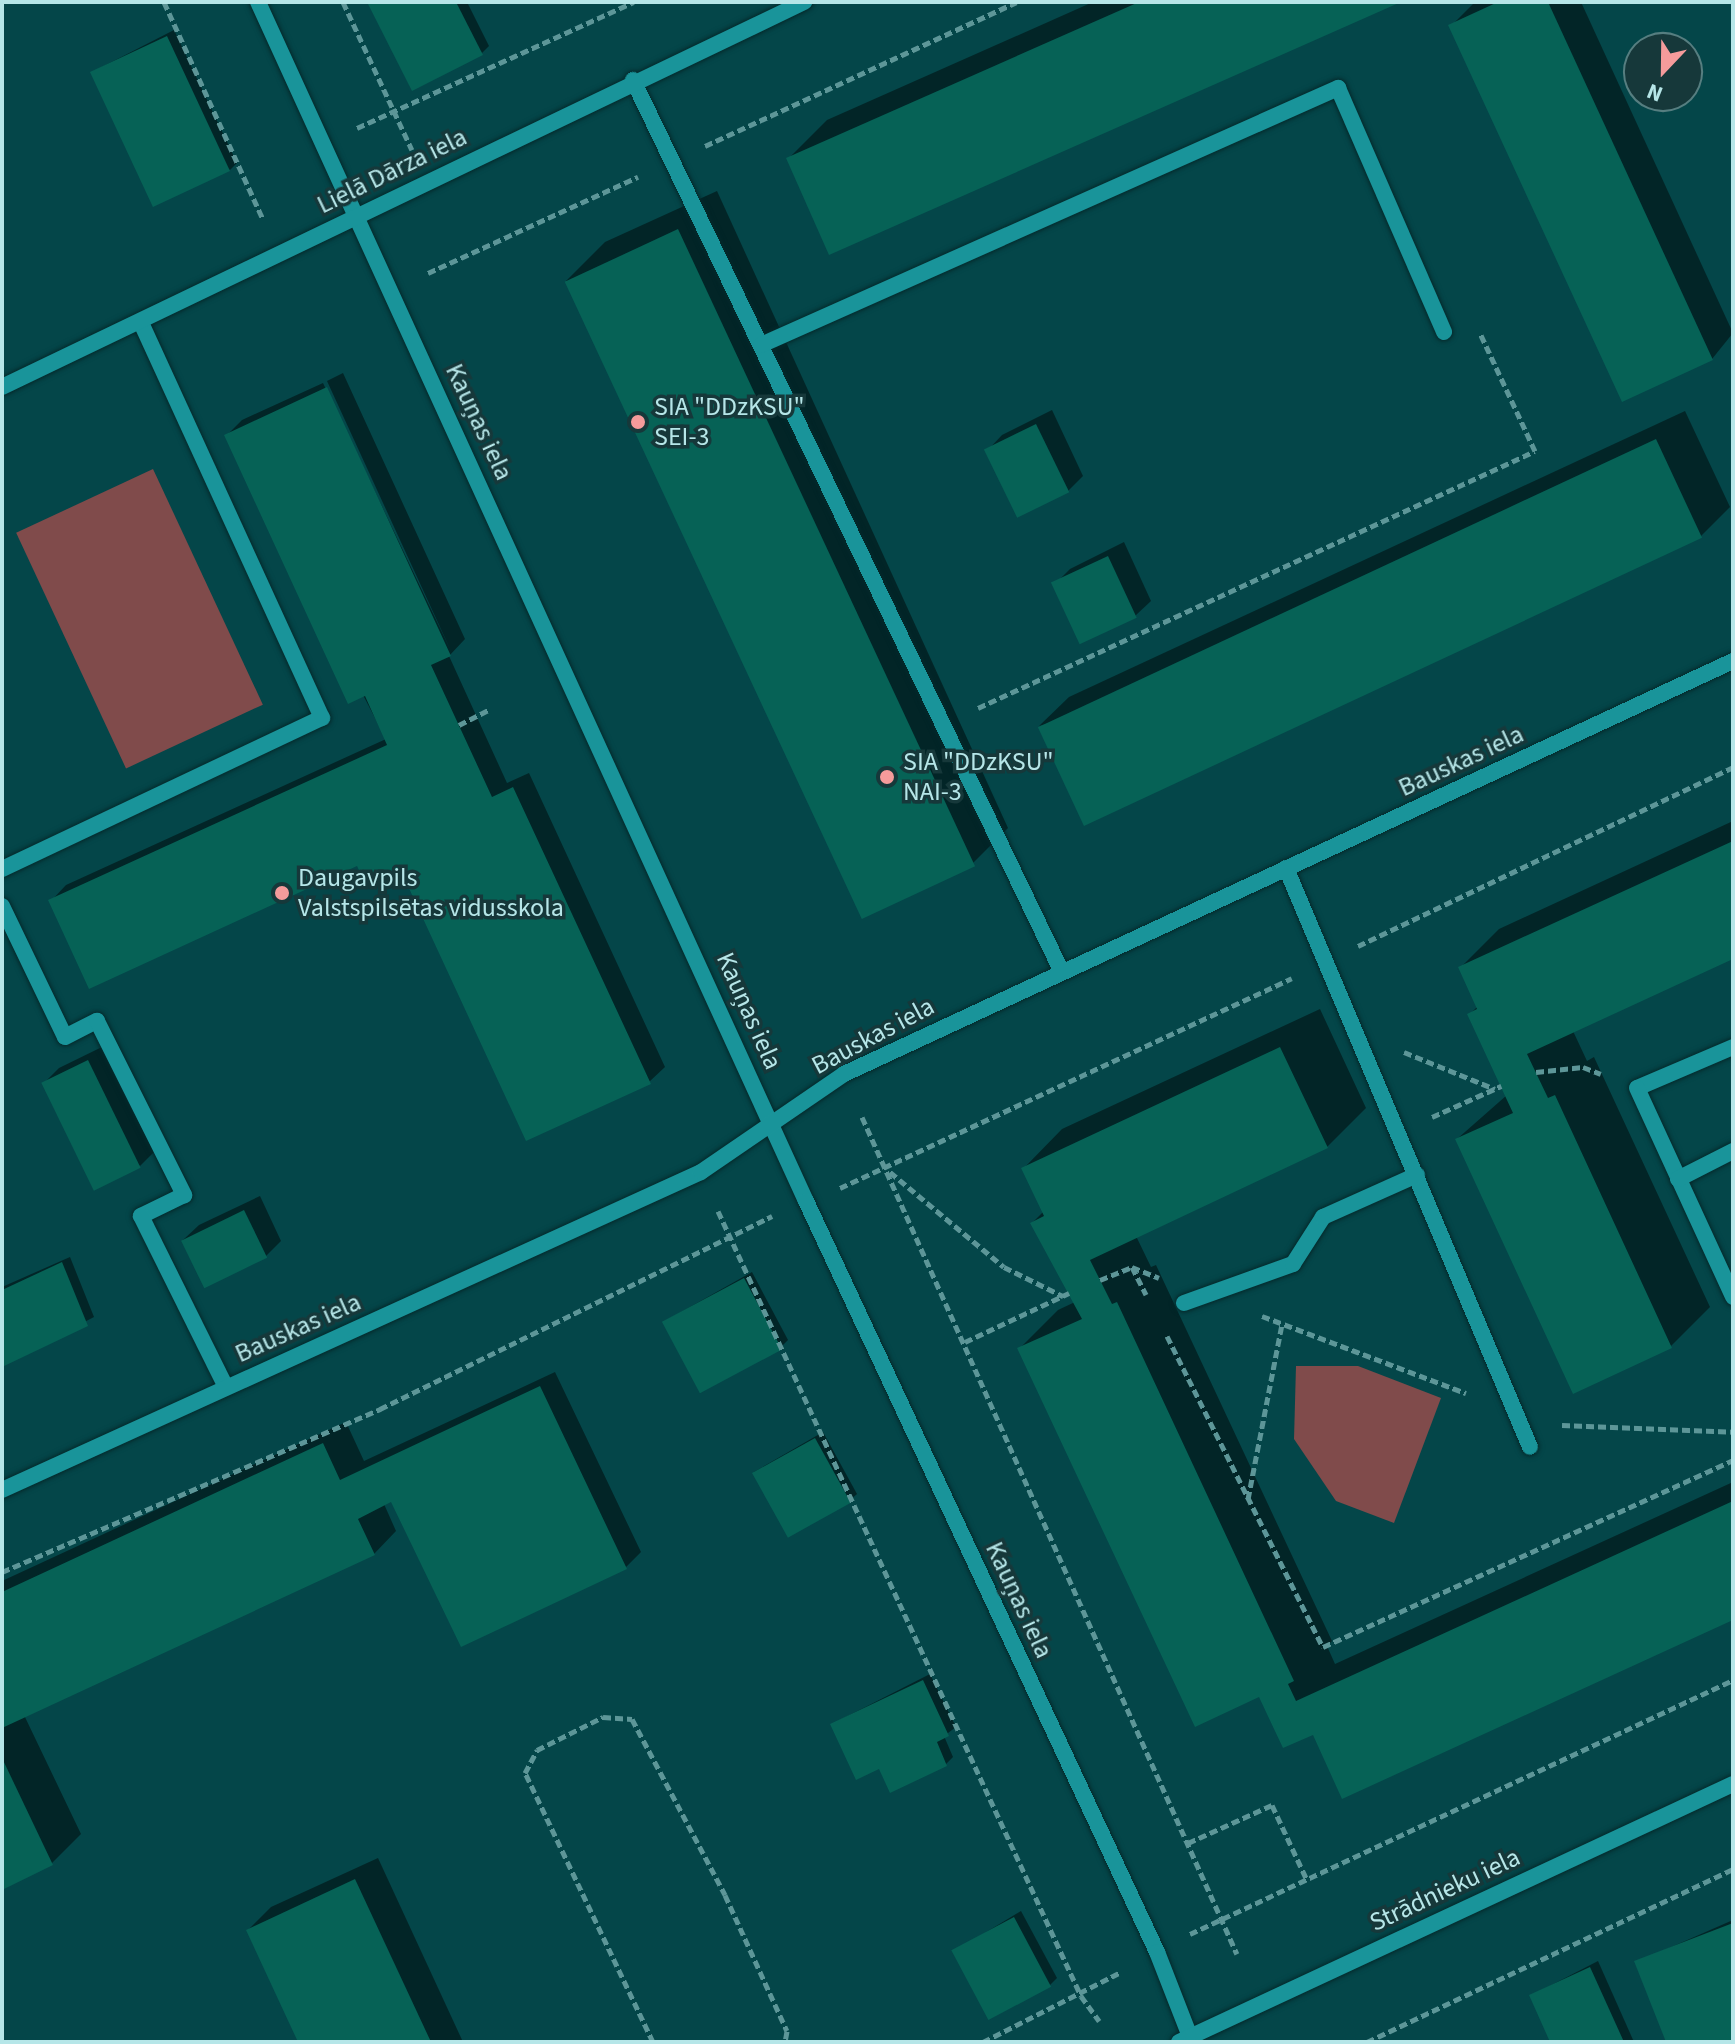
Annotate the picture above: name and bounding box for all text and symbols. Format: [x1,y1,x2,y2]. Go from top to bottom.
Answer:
north arrow [1623,32,1703,112]
text: N [1642,75,1668,110]
street label: Lielā Dārza iela [312,121,472,221]
street label: Kauņas iela [439,359,519,485]
place label: SIA "DDzKSU" SEI-3 [654,391,805,452]
marker: SIA "DDzKSU" SEI-3 [629,413,647,431]
street label: Bauskas iela [1394,718,1528,804]
place label: SIA "DDzKSU" NAI-3 [903,746,1054,808]
marker: SIA "DDzKSU" NAI-3 [878,768,896,786]
place label: Daugavpils Valstspilsētas vidusskola [298,862,564,924]
marker: Daugavpils Valstspilsētas vidusskola [273,884,291,902]
street label: Kauņas iela [709,948,789,1074]
street label: Bauskas iela [806,991,940,1081]
street label: Bauskas iela [230,1286,366,1370]
street label: Kauņas iela [979,1537,1059,1663]
street label: Strādnieku iela [1365,1842,1525,1938]

